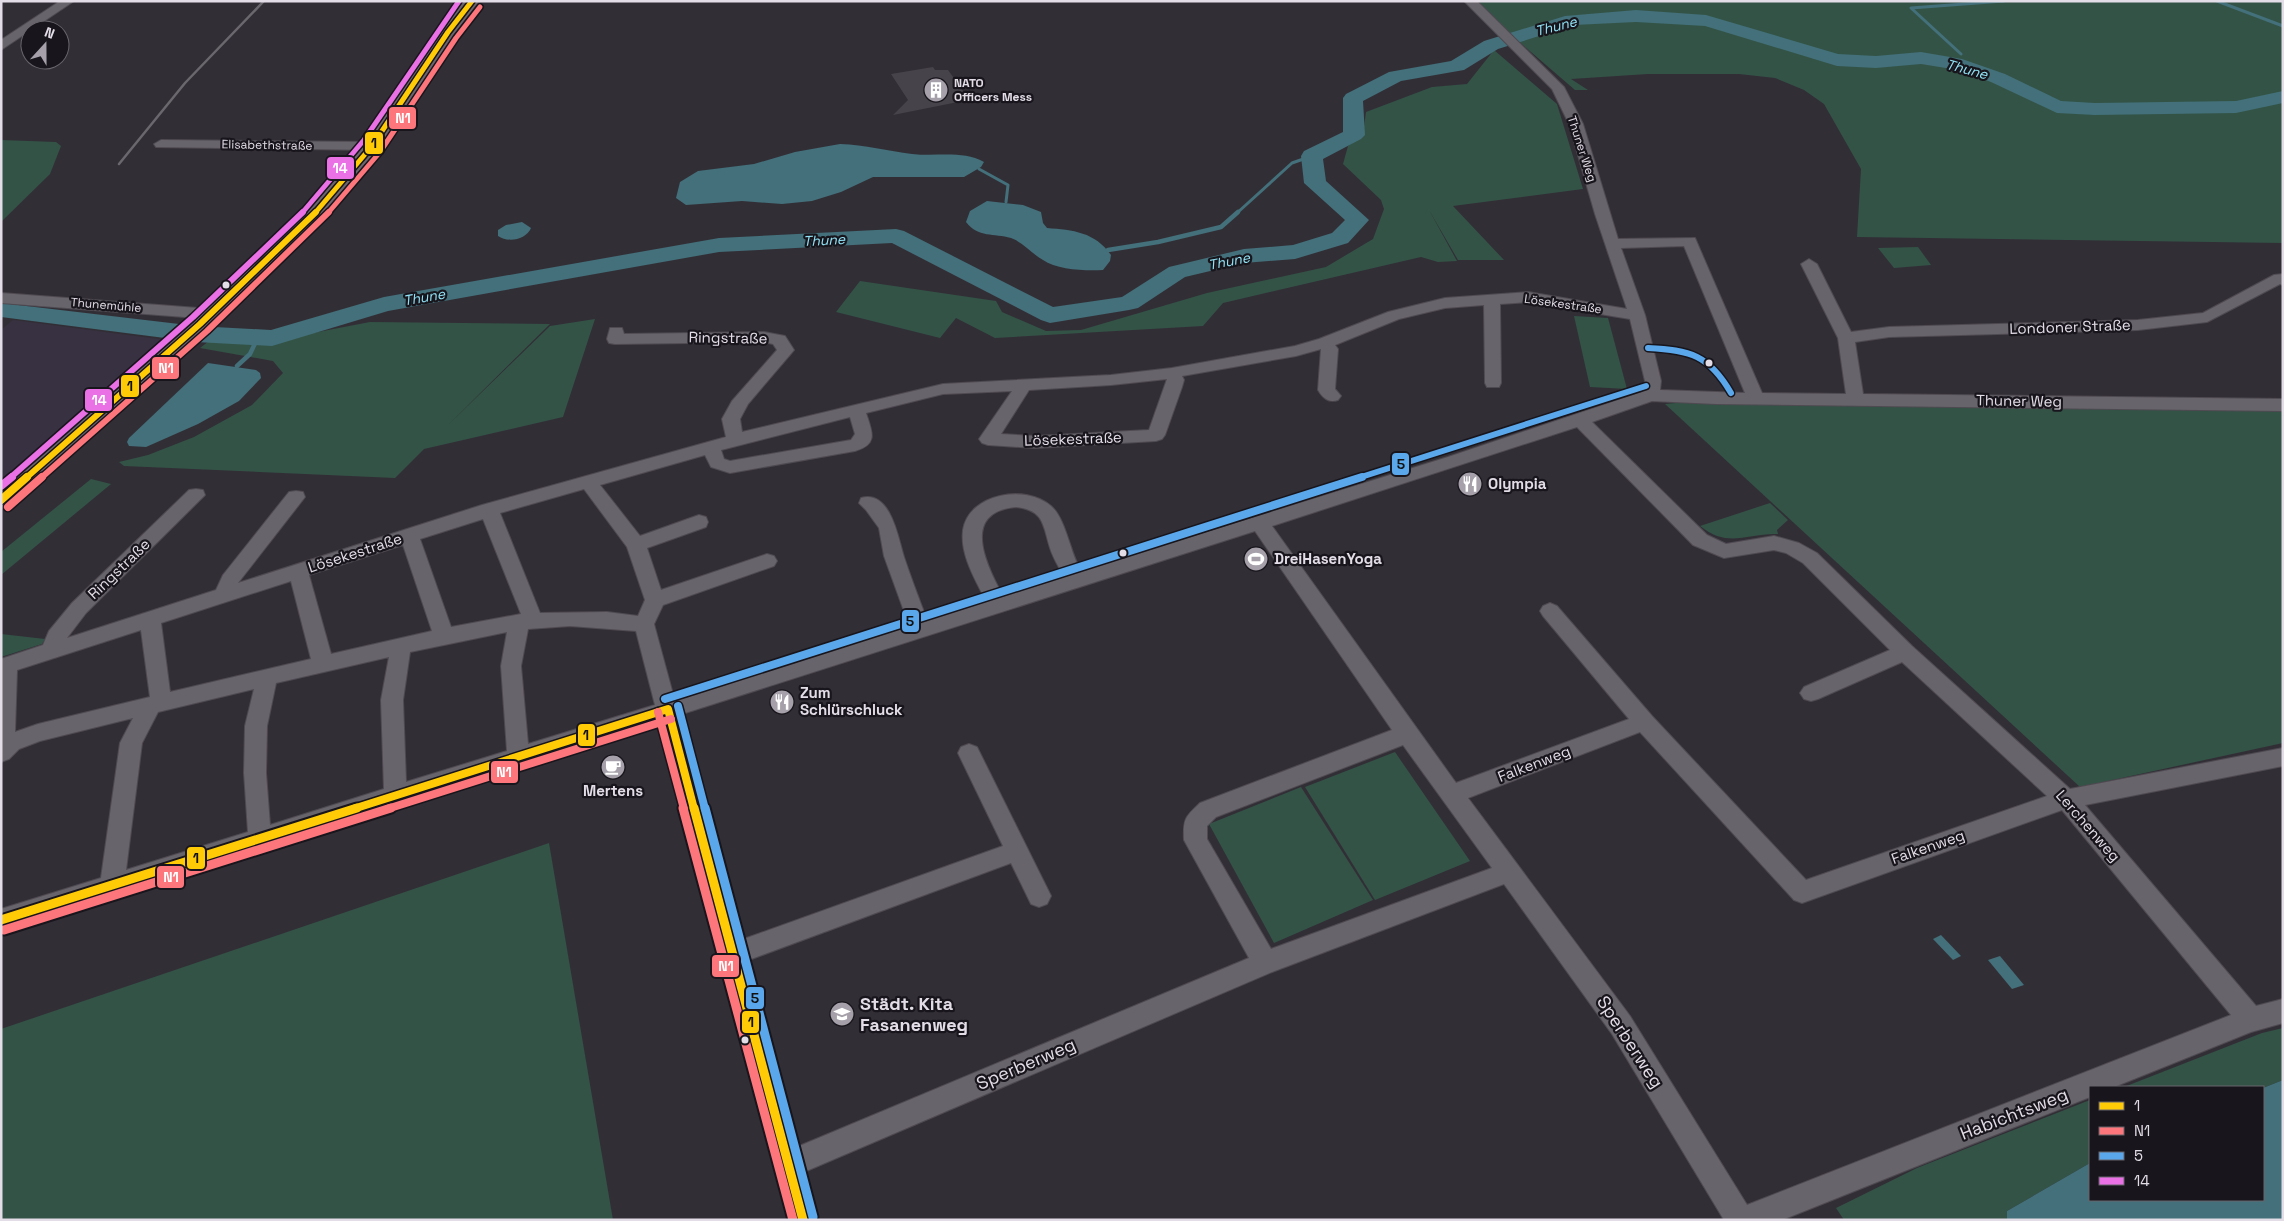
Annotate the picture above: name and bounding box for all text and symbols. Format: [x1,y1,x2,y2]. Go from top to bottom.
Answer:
water label: Thune [1533,12,1579,40]
north arrow [20,20,70,70]
text: N [42,23,57,43]
water label: Thune [1944,55,1990,83]
place label: NATO Officers Mess [954,75,1032,105]
building icon: NATO Officers Mess [923,77,949,103]
line badge: N1 [388,106,417,130]
text: N1 [395,109,411,127]
street label: Thuner Weg [1564,114,1600,184]
line badge: 1 [364,131,384,155]
text: 1 [371,134,377,152]
street label: Elisabethstraße [221,136,313,154]
line badge: 14 [326,156,355,180]
text: 14 [332,159,348,177]
water label: Thune [802,230,846,250]
water label: Thune [1207,248,1252,274]
unlabelled marker [221,280,231,290]
water label: Thune [402,284,447,310]
street label: Lösekestraße [1523,291,1603,317]
street label: Thunemühle [70,294,142,316]
street label: Londoner Straße [2009,315,2131,338]
street label: Ringstraße [688,327,768,348]
line badge: N1 [151,356,180,380]
unlabelled marker [1704,358,1714,368]
text: N1 [158,359,174,377]
line badge: 1 [120,374,140,398]
text: 1 [127,377,133,395]
line badge: 14 [84,388,113,412]
street label: Thuner Weg [1976,390,2062,411]
text: 14 [91,391,107,409]
street label: Lösekestraße [1024,427,1122,450]
line badge: 5 [1391,452,1410,476]
text: 5 [1397,455,1405,473]
restaurant icon: Olympia [1457,471,1483,497]
place label: Olympia [1488,474,1547,493]
street label: Lösekestraße [305,528,404,577]
street label: Ringstraße [84,534,154,603]
sports icon: DreiHasenYoga [1243,546,1269,572]
unlabelled marker [1118,548,1128,558]
place label: DreiHasenYoga [1274,549,1382,568]
line badge: 5 [901,609,920,633]
text: 5 [906,612,914,630]
place label: Zum Schlürschluck [800,683,903,719]
restaurant icon: Zum Schlürschluck [769,689,795,715]
line badge: 1 [577,723,596,747]
text: 1 [583,726,589,744]
street label: Falkenweg [1495,741,1573,786]
cafe icon: Mertens [600,754,626,780]
line badge: N1 [490,760,519,784]
text: N1 [496,763,512,781]
place label: Mertens [583,781,643,800]
street label: Lerchenweg [2052,786,2125,865]
street label: Falkenweg [1889,825,1967,868]
line badge: 1 [186,846,206,870]
text: 1 [193,849,199,867]
line badge: N1 [156,865,185,889]
text: N1 [163,868,179,886]
line badge: N1 [711,954,740,978]
text: N1 [718,957,734,975]
line badge: 5 [745,986,765,1010]
text: 5 [751,989,759,1007]
street label: Sperberweg [1592,991,1669,1092]
place label: Städt. Kita Fasanenweg [860,992,968,1036]
school or university icon: Städt. Kita Fasanenweg [829,1001,855,1027]
line badge: 1 [741,1010,760,1034]
text: 1 [748,1013,754,1031]
street label: Sperberweg [973,1032,1079,1095]
unlabelled marker [740,1035,750,1045]
street label: Habichtsweg [1957,1082,2071,1145]
legend [2089,1086,2264,1201]
text: 1 [2134,1096,2140,1115]
text: N1 [2134,1121,2150,1140]
text: 5 [2134,1146,2143,1165]
text: 14 [2134,1171,2150,1190]

